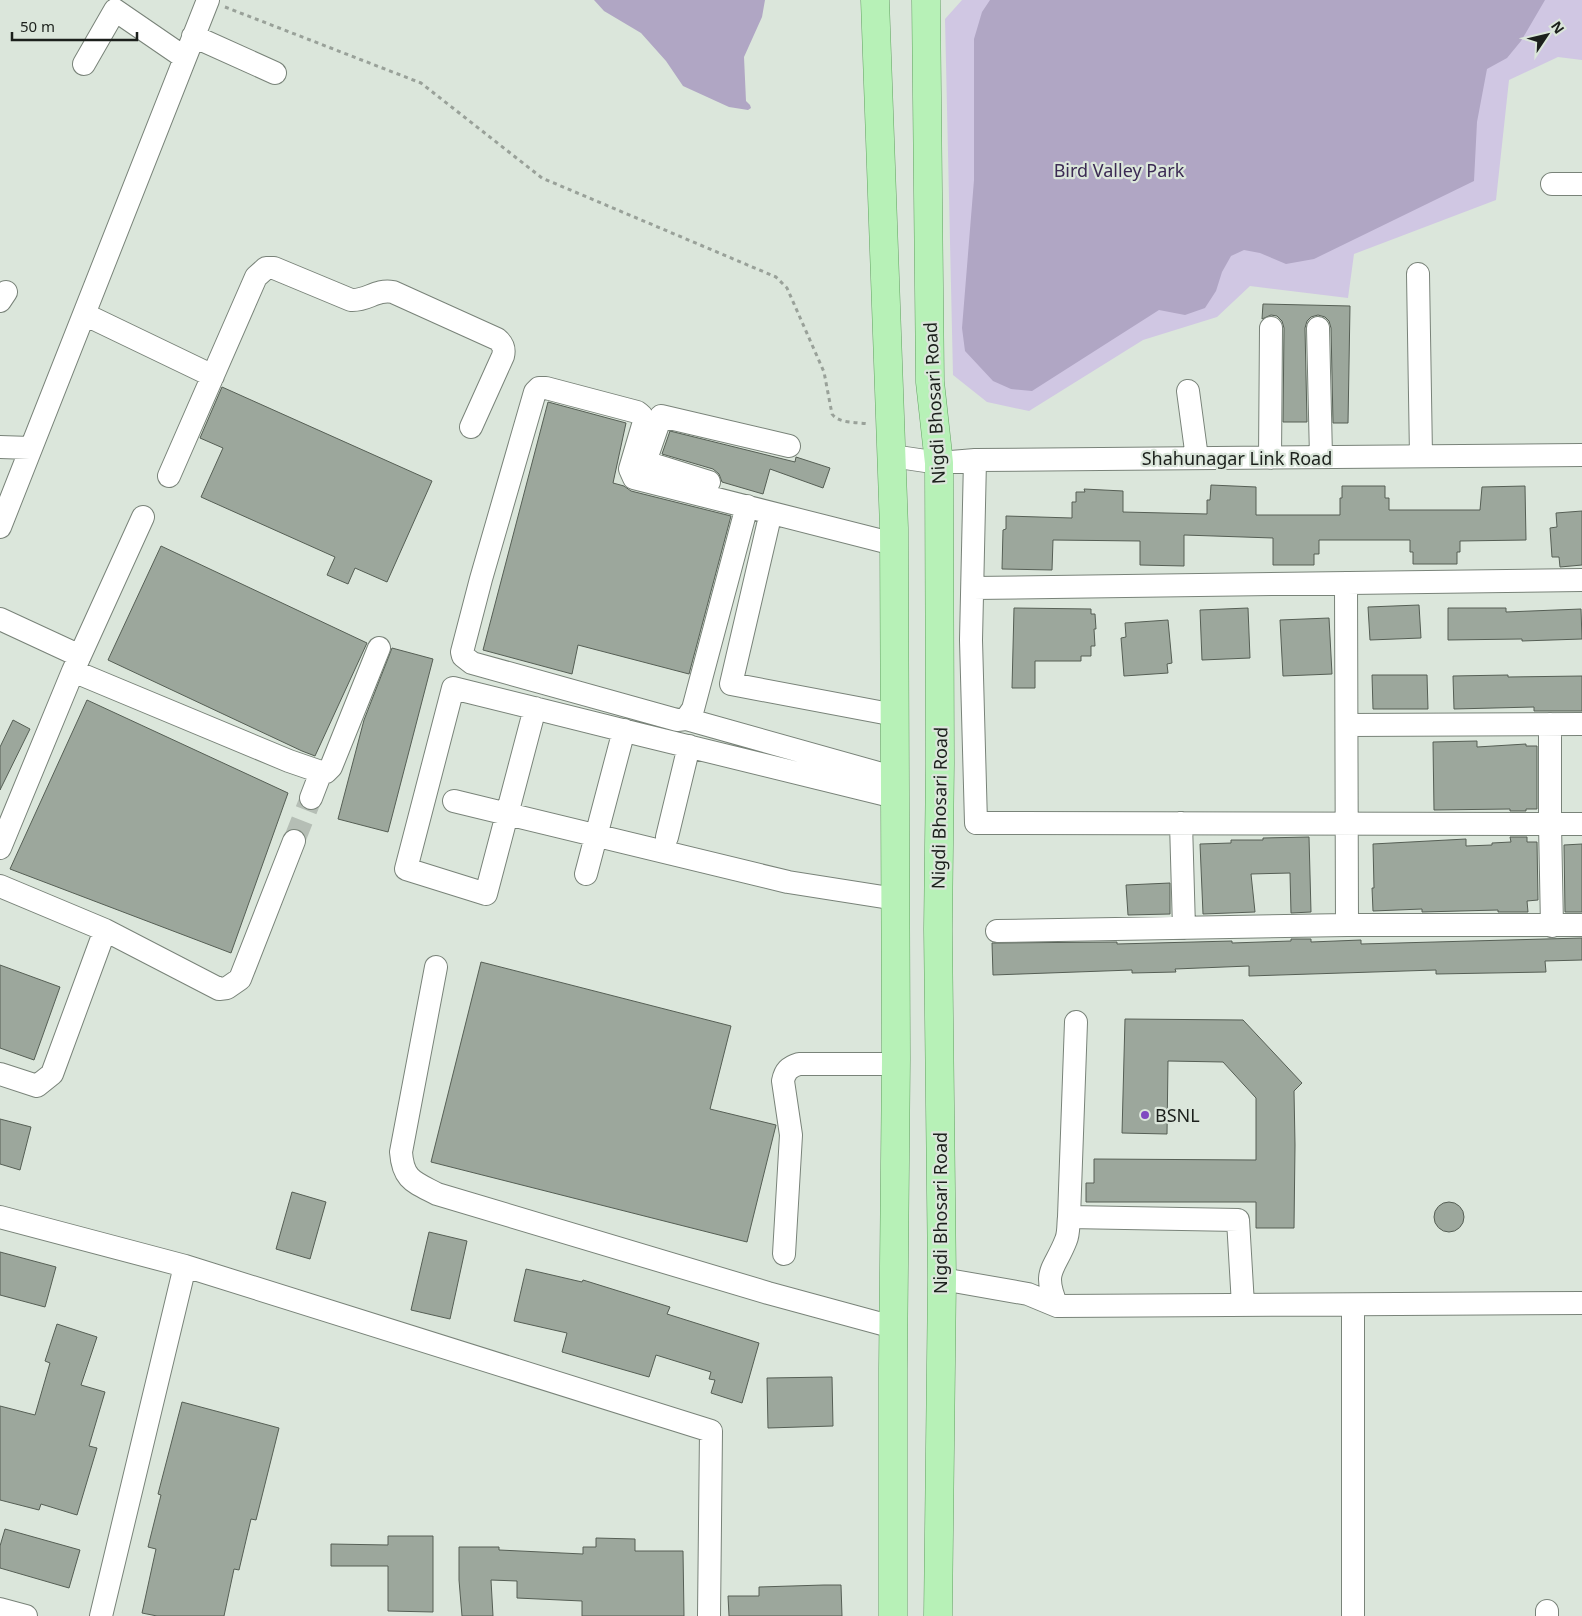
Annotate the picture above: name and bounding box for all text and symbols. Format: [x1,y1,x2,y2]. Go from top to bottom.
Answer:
scale bar [12,10,138,42]
north arrow [1522,10,1572,60]
text: 50 m [20,16,55,36]
text: N [1547,17,1569,37]
park label: Bird Valley Park [1054,158,1185,182]
street label: Nigdi Bhosari Road [918,321,950,485]
street label: Shahunagar Link Road [1142,446,1332,470]
street label: Nigdi Bhosari Road [926,727,952,889]
place label: BSNL [1155,1103,1200,1127]
marker: BSNL [1139,1109,1151,1121]
street label: Nigdi Bhosari Road [928,1132,952,1294]

